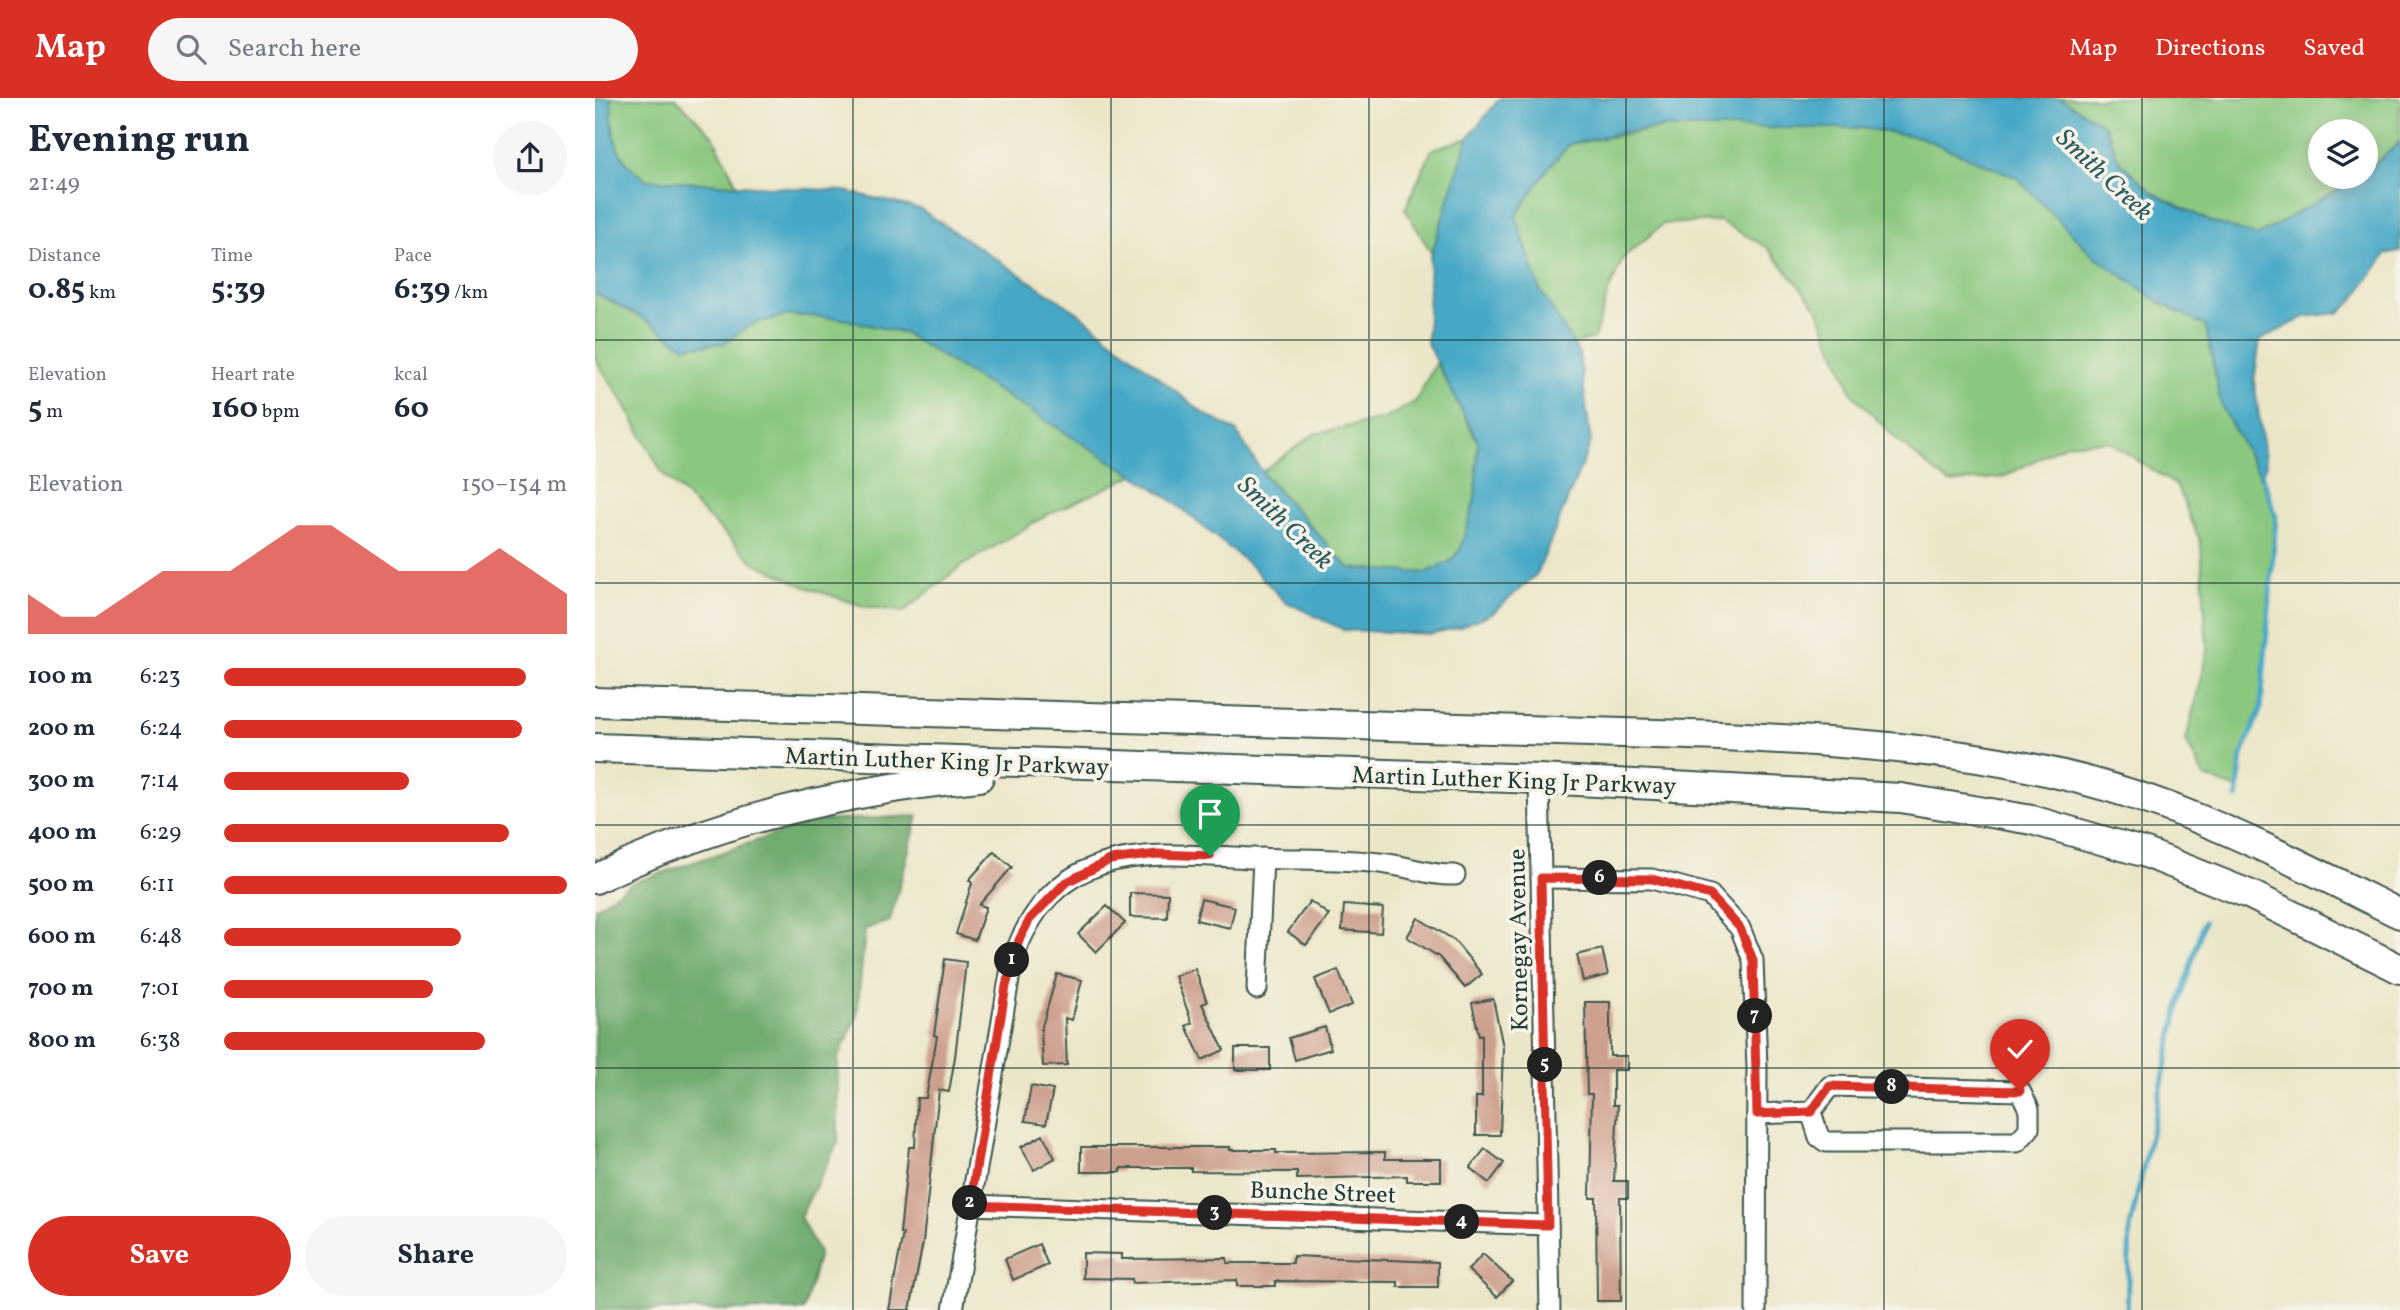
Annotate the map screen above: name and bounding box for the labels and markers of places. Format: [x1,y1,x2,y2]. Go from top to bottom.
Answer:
pin [1180,784,1240,856]
pin: 6 [1583,860,1618,896]
pin: 1 [995,942,1029,978]
pin: 7 [1737,998,1773,1034]
pin [1990,1019,2050,1091]
pin: 5 [1527,1048,1563,1082]
pin: 8 [1875,1070,1909,1104]
pin: 2 [953,1186,987,1220]
pin: 3 [1197,1196,1233,1230]
pin: 4 [1445,1204,1479,1240]

